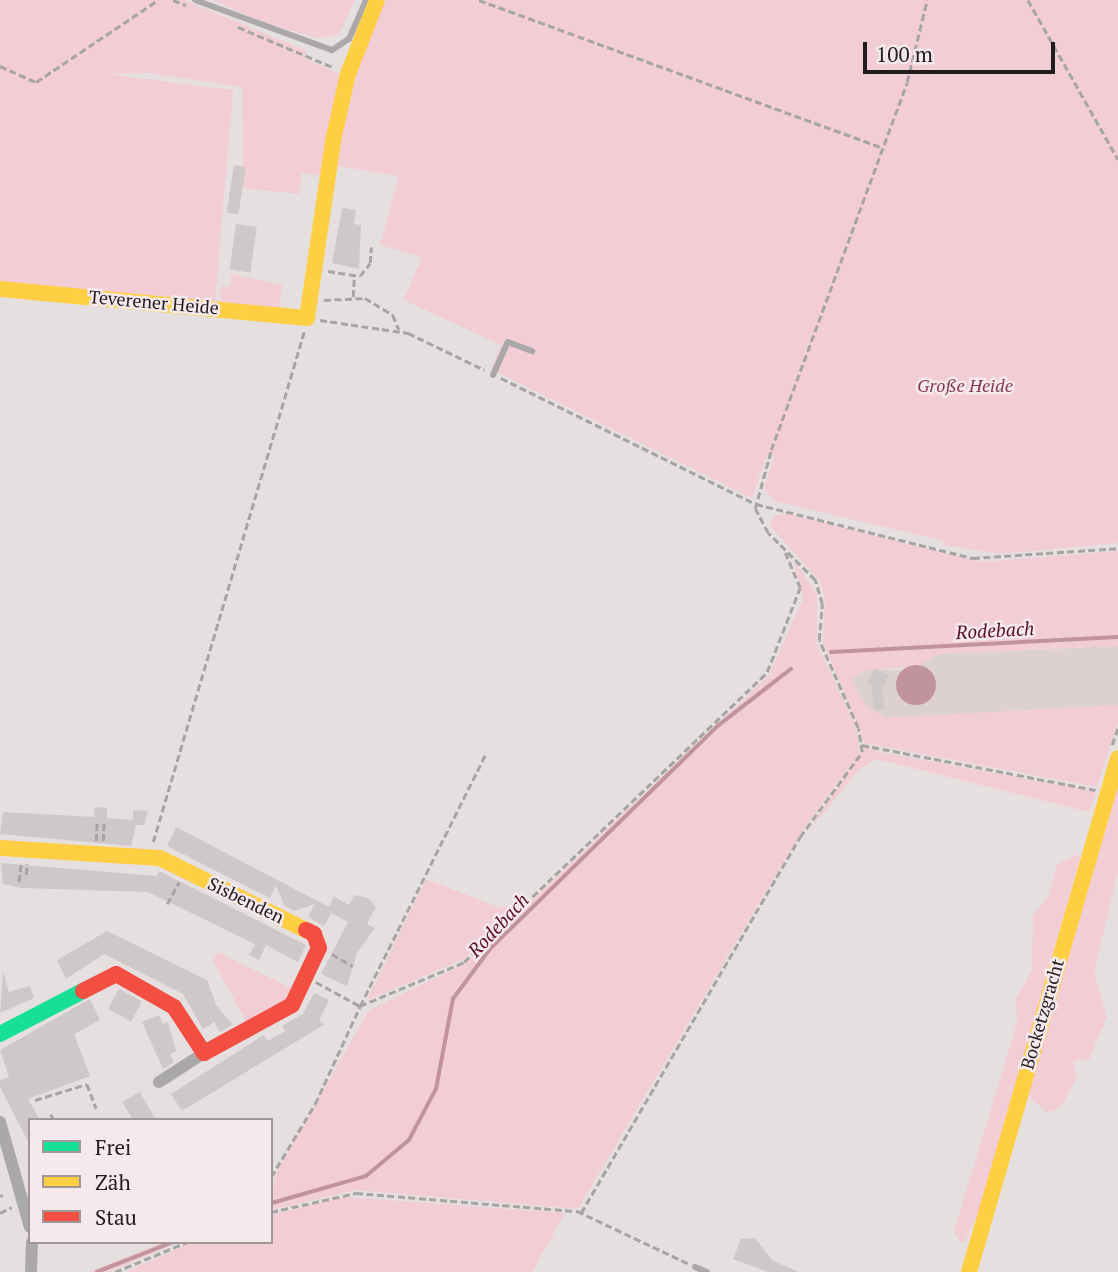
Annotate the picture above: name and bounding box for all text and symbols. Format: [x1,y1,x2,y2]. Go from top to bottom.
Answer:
scale bar [866,28,1058,72]
text: 100 m [876,40,933,68]
street label: Teverener Heide [88,286,220,318]
park label: Große Heide [917,374,1013,396]
water label: Rodebach [955,617,1035,643]
street label: Sisbenden [204,872,288,928]
water label: Rodebach [463,888,533,962]
street label: Bocketzgracht [1016,956,1068,1072]
legend [28,1118,273,1244]
text: Frei [95,1133,131,1161]
text: Zäh [95,1168,131,1196]
text: Stau [95,1203,137,1231]

